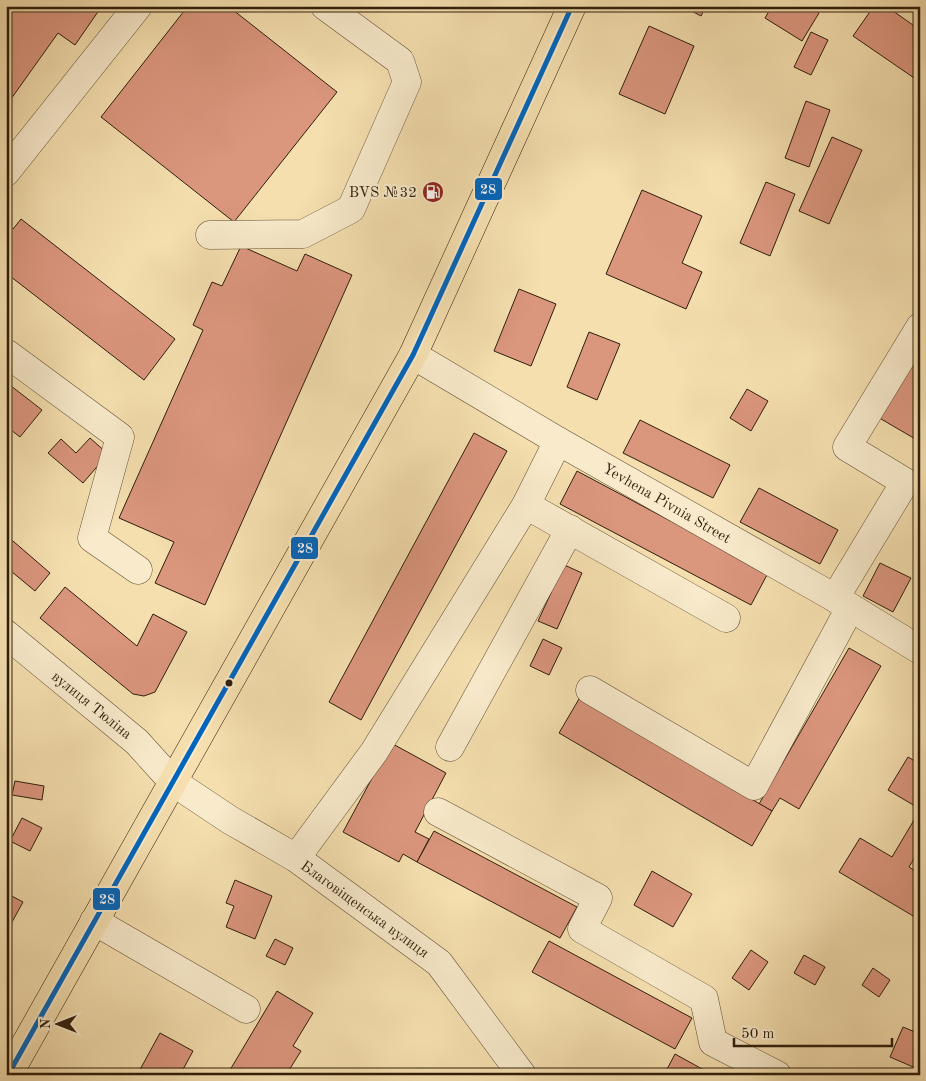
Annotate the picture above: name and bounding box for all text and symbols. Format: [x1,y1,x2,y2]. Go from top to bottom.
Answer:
line badge: 28 [474,177,503,201]
fuel station icon: BVS №32 [421,180,445,204]
text: 28 [480,183,496,197]
place label: BVS №32 [349,186,417,201]
street label: Yevhena Pivnia Street [600,462,733,547]
line badge: 28 [290,536,319,560]
text: 28 [297,542,313,556]
street label: вулиця Тюліна [48,669,134,743]
unlabelled marker [224,678,234,688]
street label: Благовіщенська вулиця [297,859,431,962]
line badge: 28 [92,887,121,911]
text: 28 [99,893,115,907]
north arrow [32,998,82,1048]
scale bar [734,1016,891,1048]
text: N [39,1018,53,1029]
text: 50 m [741,1027,775,1042]

